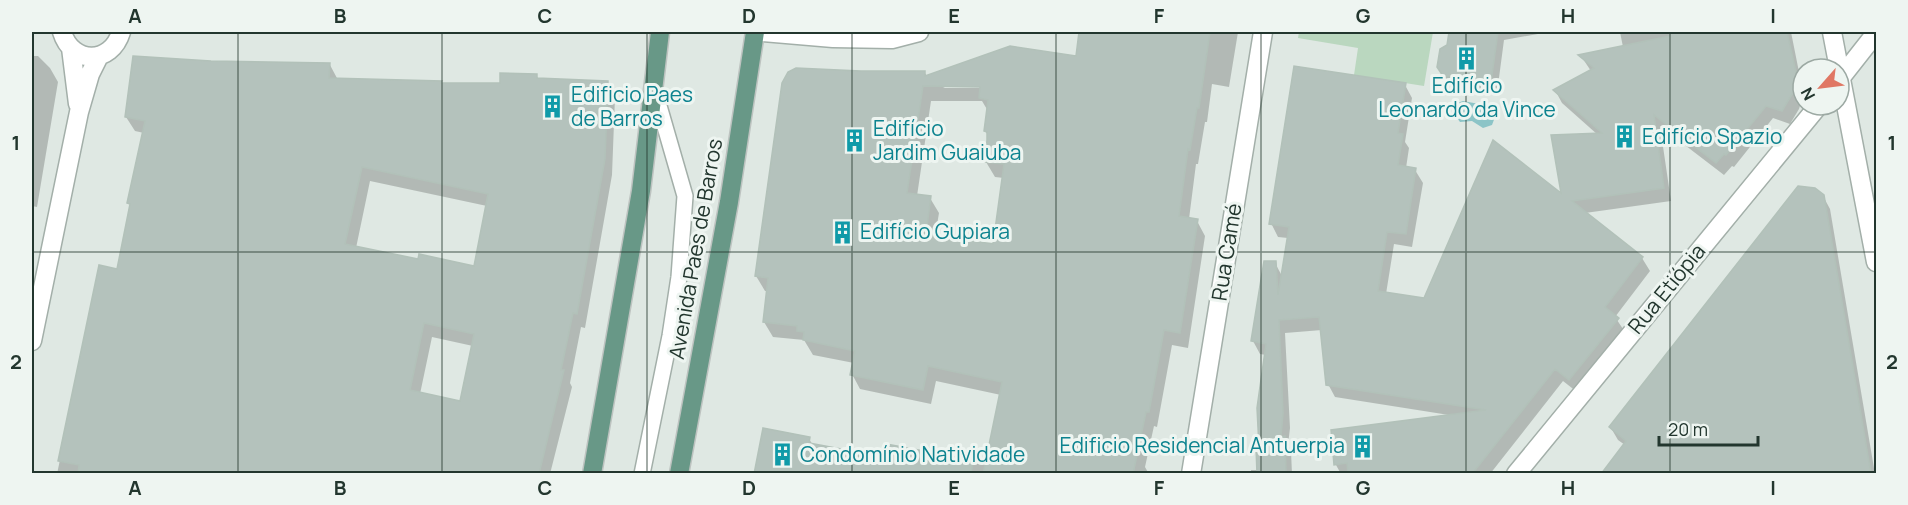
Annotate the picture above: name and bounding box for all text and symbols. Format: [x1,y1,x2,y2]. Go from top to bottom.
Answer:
text: A [128,2,142,29]
text: B [334,2,347,29]
text: C [538,2,552,29]
text: D [742,2,756,29]
text: E [948,2,960,29]
text: F [1154,2,1165,29]
text: G [1356,2,1371,29]
text: H [1561,2,1575,29]
text: I [1770,2,1776,29]
building icon: Edifício Leonardo da Vince [1454,45,1480,71]
north arrow [1791,57,1851,117]
place label: Edifício Leonardo da Vince [1378,71,1556,123]
place label: Edificio Paes de Barros [571,80,693,132]
text: N [1795,84,1820,104]
building icon: Edificio Paes de Barros [540,94,566,120]
place label: Edifício Jardim Guaiuba [873,114,1022,166]
place label: Edifício Spazio [1642,122,1782,150]
building icon: Edifício Spazio [1611,124,1637,150]
building icon: Edifício Jardim Guaiuba [842,128,868,154]
text: 1 [12,129,20,156]
text: 1 [1888,129,1896,156]
street label: Avenida Paes de Barros [662,136,728,361]
street label: Rua Camé [1204,201,1248,303]
place label: Edifício Gupiara [860,217,1010,245]
building icon: Edifício Gupiara [829,219,855,245]
street label: Rua Etiópia [1621,237,1711,339]
text: 2 [10,348,22,375]
text: 2 [1886,348,1898,375]
scale bar [1659,409,1758,447]
text: 20 m [1668,417,1708,441]
place label: Edificio Residencial Antuerpia [1059,431,1345,459]
building icon: Edificio Residencial Antuerpia [1350,433,1376,459]
place label: Condomínio Natividade [800,440,1025,468]
building icon: Condomínio Natividade [769,442,795,468]
text: A [128,474,142,501]
text: B [334,474,347,501]
text: C [538,474,552,501]
text: D [742,474,756,501]
text: E [948,474,960,501]
text: F [1154,474,1165,501]
text: G [1356,474,1371,501]
text: H [1561,474,1575,501]
text: I [1770,474,1776,501]

